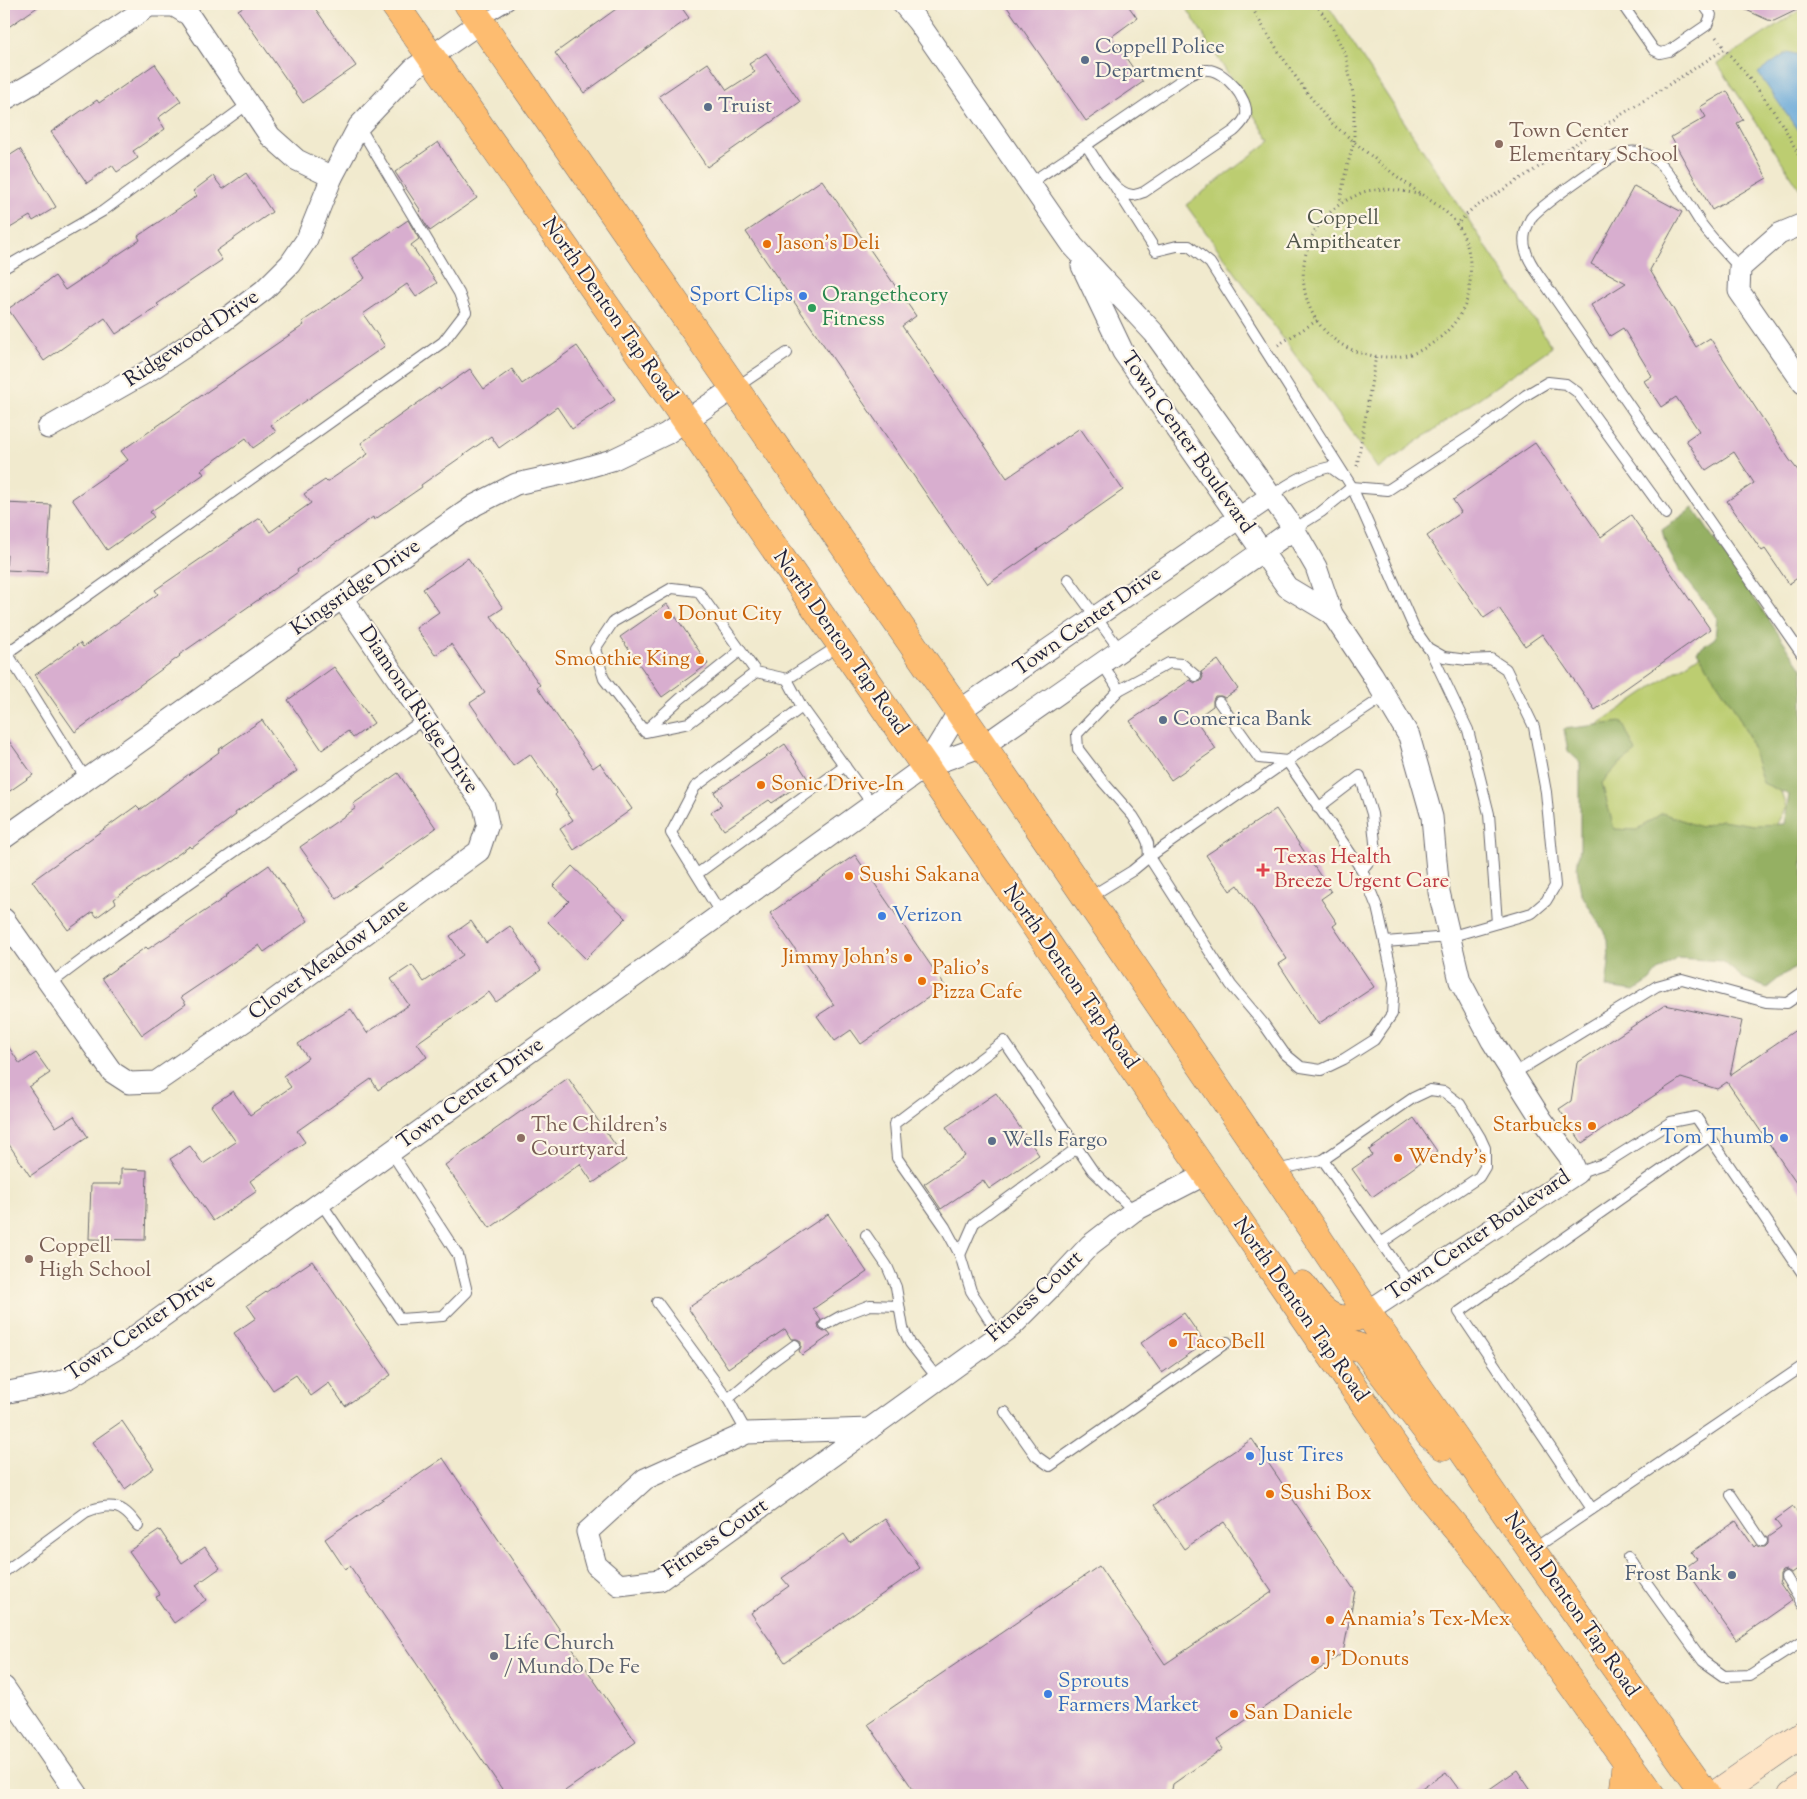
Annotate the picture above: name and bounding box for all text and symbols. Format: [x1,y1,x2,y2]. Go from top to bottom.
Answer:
place label: Coppell Police Department [1095,33,1225,87]
marker: Coppell Police Department [1079,54,1091,66]
place label: Truist [718,92,772,122]
marker: Truist [702,101,714,113]
place label: Town Center Elementary School [1509,117,1679,171]
marker: Town Center Elementary School [1493,138,1505,150]
park label: Coppell Ampitheater [1285,204,1401,258]
street label: North Denton Tap Road [534,211,684,409]
place label: Jason's Deli [776,229,880,259]
marker: Jason's Deli [761,238,773,250]
place label: Sport Clips [689,281,793,311]
place label: Orangetheory Fitness [822,281,949,335]
street label: Ridgewood Drive [118,283,266,395]
marker: Sport Clips [797,290,809,302]
marker: Orangetheory Fitness [806,302,818,314]
street label: Town Center Boulevard [1113,346,1261,540]
street label: Kingsridge Drive [285,532,427,644]
street label: North Denton Tap Road [765,544,915,742]
street label: Town Center Drive [1008,560,1168,684]
place label: Donut City [678,600,783,630]
marker: Donut City [662,609,674,621]
street label: Diamond Ridge Drive [350,620,486,800]
place label: Smoothie King [554,645,690,675]
marker: Smoothie King [694,654,706,666]
place label: Comerica Bank [1173,705,1312,735]
marker: Comerica Bank [1157,714,1169,726]
place label: Sonic Drive-In [771,770,904,800]
marker: Sonic Drive-In [755,779,767,791]
place label: Texas Health Breeze Urgent Care [1274,843,1449,897]
place label: Sushi Sakana [859,861,980,891]
marker: Texas Health Breeze Urgent Care [1256,863,1270,877]
marker: Sushi Sakana [843,870,855,882]
street label: North Denton Tap Road [995,878,1145,1076]
street label: Clover Meadow Lane [243,892,415,1028]
place label: Verizon [892,901,962,931]
marker: Verizon [876,910,888,922]
place label: Jimmy John's [781,943,898,973]
marker: Jimmy John's [902,952,914,964]
place label: Palio's Pizza Cafe [932,954,1022,1008]
marker: Palio's Pizza Cafe [916,975,928,987]
street label: Town Center Drive [392,1031,550,1157]
place label: The Children's Courtyard [531,1111,667,1165]
place label: Starbucks [1493,1111,1582,1141]
marker: Starbucks [1586,1120,1598,1132]
place label: Tom Thumb [1660,1123,1774,1153]
place label: Wells Fargo [1002,1126,1108,1156]
marker: The Children's Courtyard [515,1132,527,1144]
marker: Tom Thumb [1778,1132,1790,1144]
marker: Wells Fargo [986,1135,998,1147]
place label: Wendy's [1408,1143,1487,1173]
marker: Wendy's [1392,1152,1404,1164]
street label: Town Center Boulevard [1381,1163,1577,1309]
street label: North Denton Tap Road [1225,1211,1375,1409]
place label: Coppell High School [39,1232,151,1286]
street label: Fitness Court [980,1244,1090,1350]
marker: Coppell High School [23,1253,35,1265]
street label: Town Center Drive [60,1267,222,1389]
place label: Taco Bell [1183,1328,1266,1358]
marker: Taco Bell [1167,1337,1179,1349]
place label: Just Tires [1259,1441,1344,1471]
marker: Just Tires [1244,1450,1256,1462]
place label: Sushi Box [1280,1479,1372,1509]
marker: Sushi Box [1264,1488,1276,1500]
street label: Fitness Court [657,1492,775,1586]
street label: North Denton Tap Road [1496,1506,1646,1704]
place label: Frost Bank [1625,1560,1723,1590]
marker: Frost Bank [1726,1569,1738,1581]
place label: Anamia's Tex-Mex [1340,1605,1510,1635]
marker: Anamia's Tex-Mex [1324,1614,1336,1626]
place label: Life Church / Mundo De Fe [504,1629,640,1683]
place label: J' Donuts [1324,1645,1409,1675]
marker: Life Church / Mundo De Fe [488,1650,500,1662]
marker: J' Donuts [1309,1654,1321,1666]
place label: Sprouts Farmers Market [1058,1667,1199,1721]
marker: Sprouts Farmers Market [1042,1688,1054,1700]
place label: San Daniele [1244,1699,1353,1729]
marker: San Daniele [1228,1708,1240,1720]

